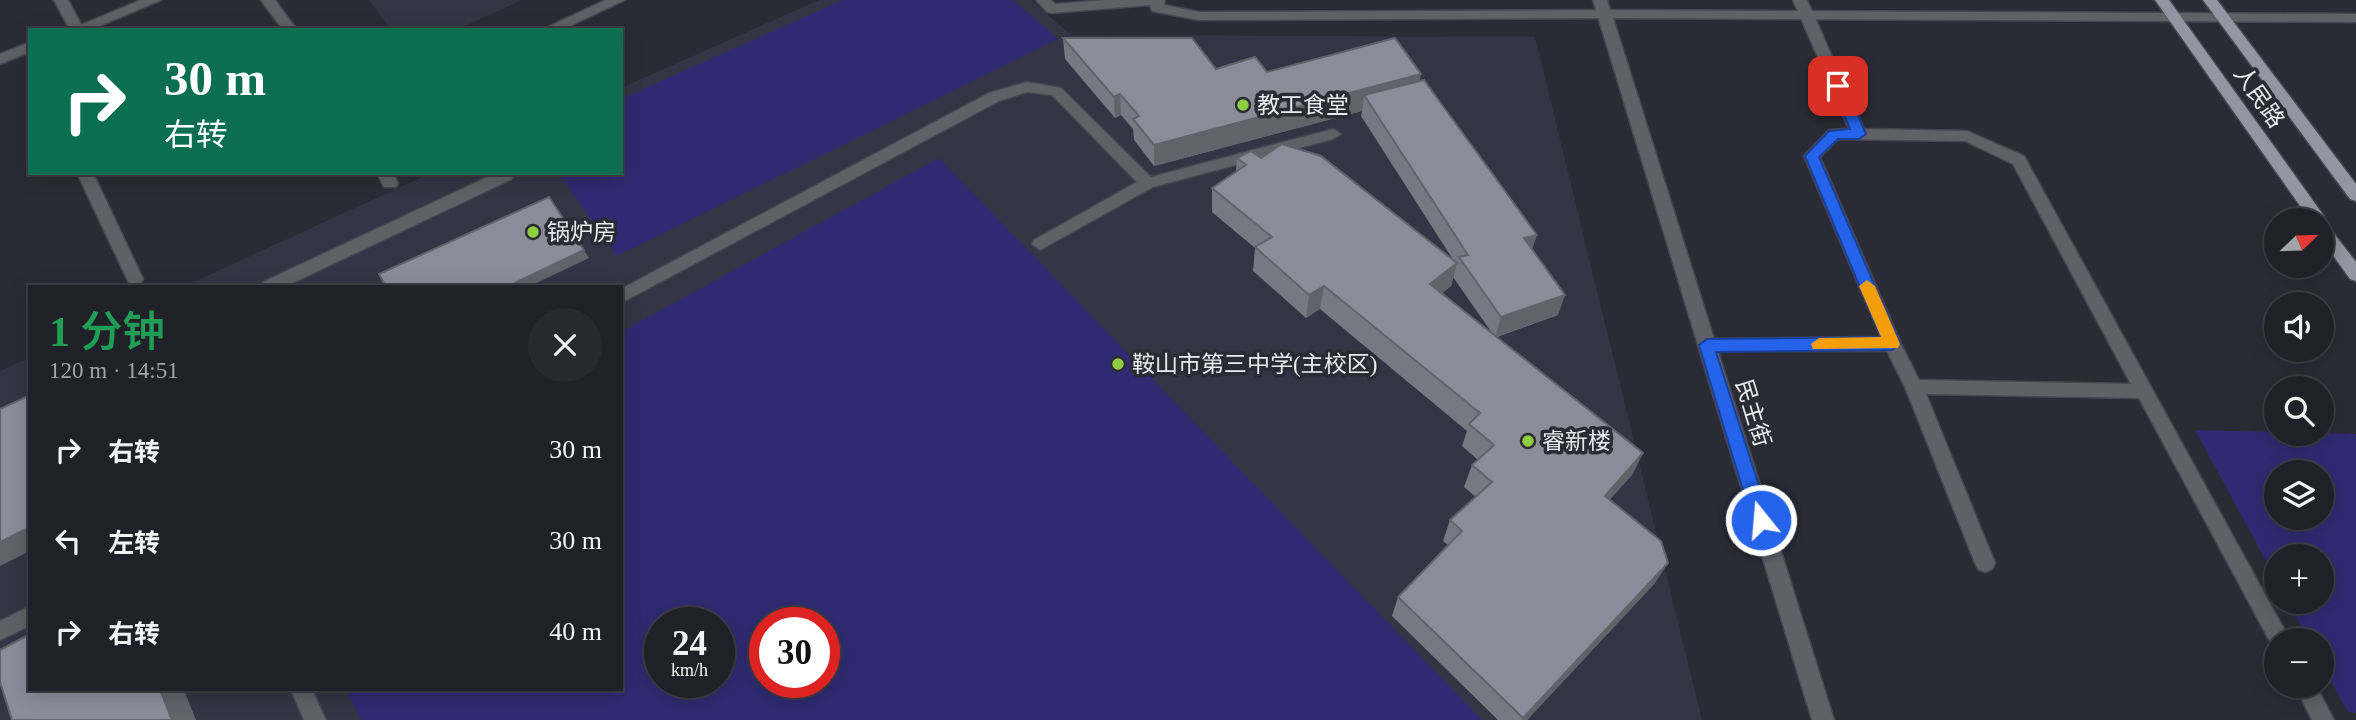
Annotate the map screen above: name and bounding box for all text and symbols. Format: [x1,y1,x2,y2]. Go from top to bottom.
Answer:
text: 30 m [164,51,266,106]
icon: right [49,56,140,147]
pin [1808,56,1868,116]
street label: 人民路 [2229,62,2289,132]
icon: arrive [1819,67,1857,105]
place label: 教工食堂 [1257,93,1349,118]
marker: 教工食堂 [1235,97,1251,113]
text: 右转 [164,117,228,153]
north arrow [2264,208,2334,278]
map controls [2264,208,2334,698]
place label: 锅炉房 [547,220,616,245]
marker: 锅炉房 [525,224,541,240]
button: sound [2264,292,2334,362]
button: close [528,308,602,382]
text: 1 分钟 [49,309,165,355]
place label: 鞍山市第三中学(主校区) [1132,352,1377,377]
marker: 鞍山市第三中学(主校区) [1110,356,1126,372]
text: 120 m · 14:51 [49,358,179,383]
street label: 民主街 [1731,376,1775,450]
button: search [2264,376,2334,446]
place label: 睿新楼 [1542,429,1611,454]
icon: right [49,431,87,469]
marker: 睿新楼 [1520,433,1536,449]
text: 30 m [549,435,602,464]
text: 右转 [108,438,160,467]
button: layers [2264,460,2334,530]
position arrow [1724,483,1798,557]
icon: left [49,522,87,560]
text: 30 m [549,526,602,555]
text: 左转 [108,529,160,558]
button: + [2264,544,2334,614]
speed limit sign: 30 [749,607,840,698]
icon: right [49,613,87,651]
text: 40 m [549,617,602,646]
text: 右转 [108,620,160,649]
text: 24 [672,624,707,663]
button: − [2264,628,2334,698]
text: km/h [671,660,708,680]

